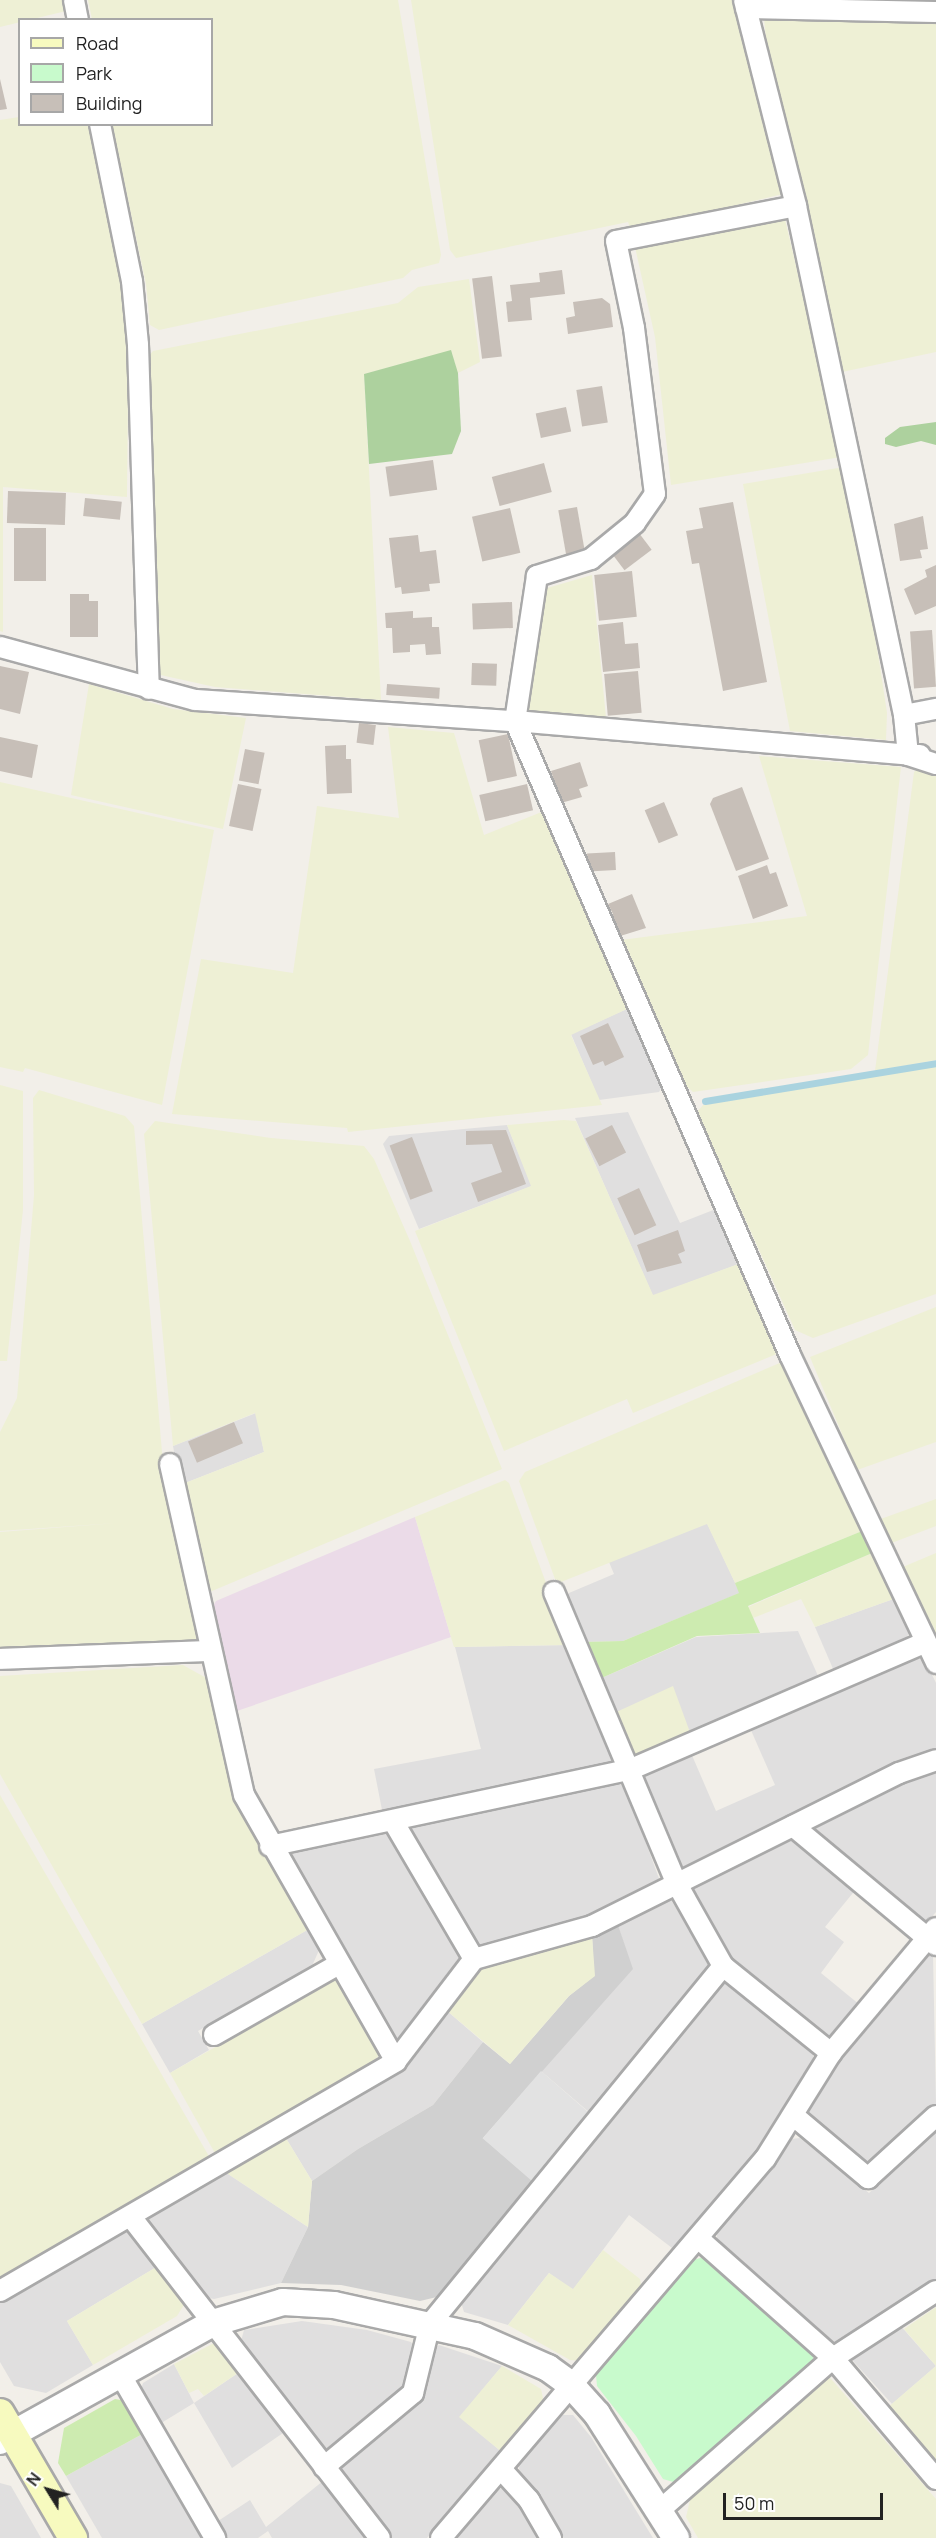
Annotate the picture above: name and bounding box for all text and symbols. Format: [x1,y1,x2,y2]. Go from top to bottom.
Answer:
legend [18,18,213,126]
text: Road [76,31,119,55]
text: Park [76,61,112,85]
text: Building [76,91,142,115]
north arrow [18,2460,78,2520]
text: N [21,2468,46,2490]
scale bar [726,2481,886,2519]
text: 50 m [734,2491,774,2515]

